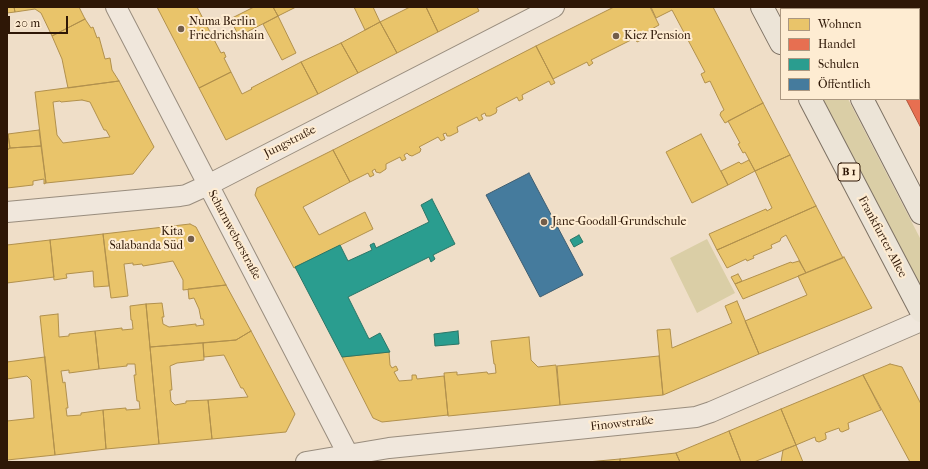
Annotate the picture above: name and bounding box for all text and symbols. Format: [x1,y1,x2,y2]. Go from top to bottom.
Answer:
scale bar [10,8,70,34]
legend [780,8,920,100]
place label: Numa Berlin Friedrichshain [189,15,264,43]
text: 20 m [15,16,40,30]
text: Wohnen [818,17,862,31]
marker: Numa Berlin Friedrichshain [176,24,186,34]
place label: Kiez Pension [624,29,691,43]
marker: Kiez Pension [611,31,621,41]
text: Handel [818,37,856,51]
text: Schulen [818,57,859,71]
text: Öffentlich [818,77,870,91]
street label: Jungstraße [262,123,318,161]
road number: B 1 [838,163,860,181]
street label: Scharnweberstraße [204,188,264,282]
street label: Frankfurter Allee [854,194,910,280]
place label: Jane-Goodall-Grundschule [552,215,686,229]
marker: Jane-Goodall-Grundschule [539,217,549,227]
place label: Kita Salabanda Süd [110,225,183,253]
marker: Kita Salabanda Süd [186,234,196,244]
street label: Finowstraße [590,414,654,434]

